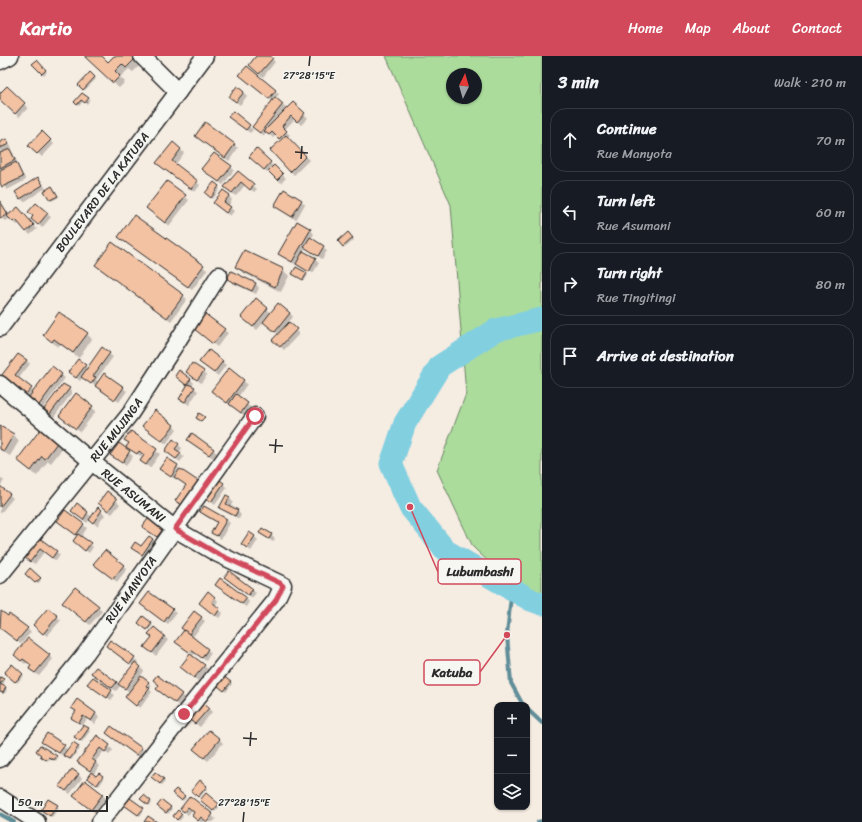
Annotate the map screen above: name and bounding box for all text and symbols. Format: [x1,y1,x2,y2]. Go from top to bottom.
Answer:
text: Kartio [20,12,72,45]
text: Home [628,16,663,41]
text: Map [685,16,711,41]
text: About [733,16,770,41]
text: Contact [792,16,842,41]
text: 27°28'15"E [283,67,336,85]
text: 3 min [558,67,599,97]
north arrow [446,68,482,104]
text: Walk · 210 m [774,71,846,94]
text: Continue [597,116,657,142]
street label: BOULEVARD DE LA KATUBA [50,127,155,257]
icon: ahead [559,129,581,151]
text: 70 m [816,129,845,152]
text: Rue Manyota [597,142,672,165]
text: Turn left [597,188,655,214]
icon: left [559,201,581,223]
text: 60 m [816,201,845,224]
text: Rue Asumani [597,214,671,237]
text: Turn right [597,260,662,286]
icon: right [559,273,581,295]
text: 80 m [816,273,845,296]
text: Rue Tingitingi [597,286,676,309]
text: Arrive at destination [597,343,734,369]
icon: arrive [559,345,581,367]
street label: RUE MUJINGA [84,393,149,467]
route start [246,407,264,425]
street label: RUE ASUMANI [96,463,171,529]
street label: RUE MANYOTA [99,551,163,628]
callout: Lubumbashi [438,559,521,584]
text: Lubumbashi [447,560,515,583]
callout: Katuba [424,660,480,685]
text: Katuba [431,661,473,684]
map controls [494,702,530,810]
button: + [494,702,530,738]
route end [175,705,193,723]
button: − [494,738,530,774]
button: layers [494,774,530,810]
text: 50 m [18,793,43,812]
scale bar [12,794,108,813]
text: 27°28'15"E [218,794,271,812]

